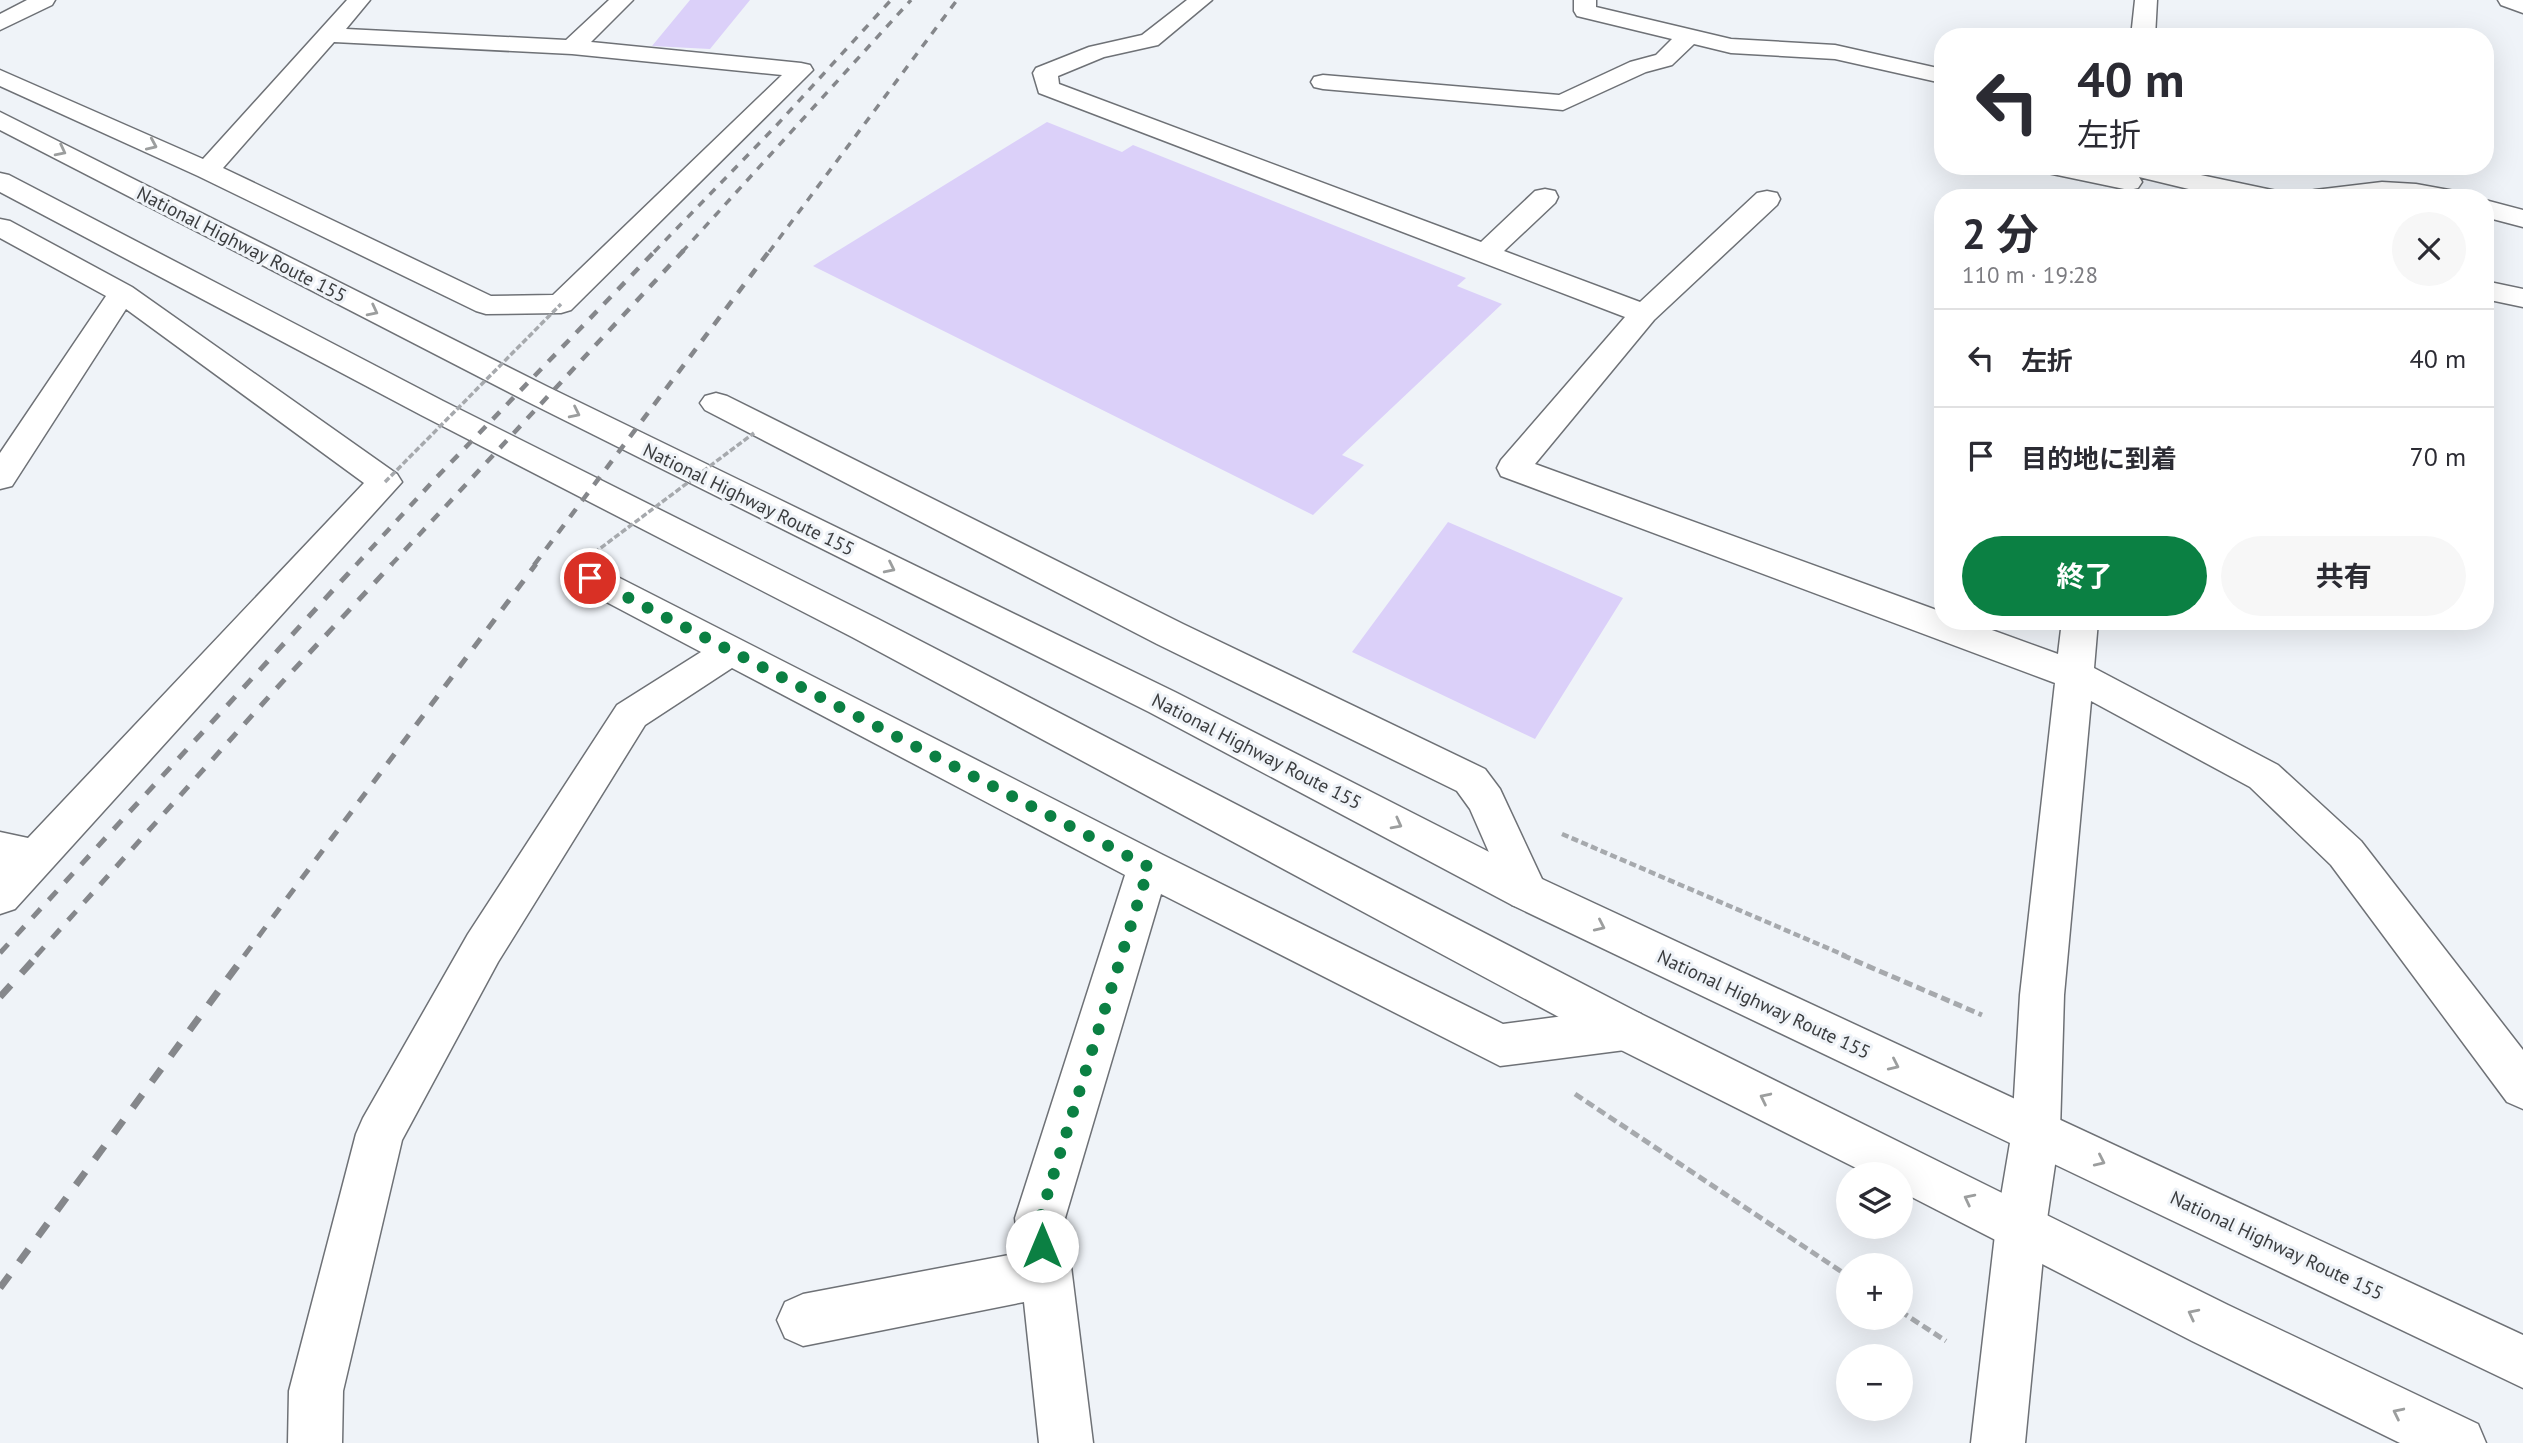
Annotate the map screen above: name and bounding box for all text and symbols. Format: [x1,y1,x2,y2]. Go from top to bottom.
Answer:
text: 40 m [2077,47,2184,111]
icon: left [1962,56,2053,147]
text: 左折 [2077,113,2141,155]
one-way arrow [145,137,157,151]
one-way arrow [54,143,66,157]
street label: National Highway Route 155 [133,181,351,307]
text: 2 分 [1962,206,2038,261]
button: close [2392,212,2466,286]
text: 110 m · 19:28 [1962,260,2098,289]
one-way arrow [365,302,378,316]
icon: left [1962,339,2000,377]
text: 40 m [2410,342,2466,375]
text: 左折 [2021,344,2073,377]
one-way arrow [568,405,580,419]
street label: National Highway Route 155 [639,437,859,561]
icon: arrive [1962,437,2000,475]
text: 70 m [2410,440,2466,473]
text: 目的地に到着 [2021,442,2177,475]
button: 終了 [1962,536,2207,616]
button: 共有 [2221,536,2466,616]
pin [560,548,620,608]
icon: arrive [571,559,609,597]
one-way arrow [883,559,895,573]
street label: National Highway Route 155 [1148,688,1366,814]
one-way arrow [1390,816,1402,829]
one-way arrow [1593,918,1605,932]
street label: National Highway Route 155 [1654,944,1874,1064]
one-way arrow [1887,1057,1900,1071]
one-way arrow [1760,1092,1772,1106]
one-way arrow [2093,1153,2106,1167]
map controls [1836,1162,1913,1421]
button: layers [1836,1162,1913,1239]
street label: National Highway Route 155 [2167,1185,2387,1305]
one-way arrow [1964,1194,1976,1208]
position arrow [1005,1209,1079,1283]
button: + [1836,1253,1913,1330]
one-way arrow [2188,1309,2200,1323]
button: − [1836,1344,1913,1421]
one-way arrow [2393,1408,2405,1422]

